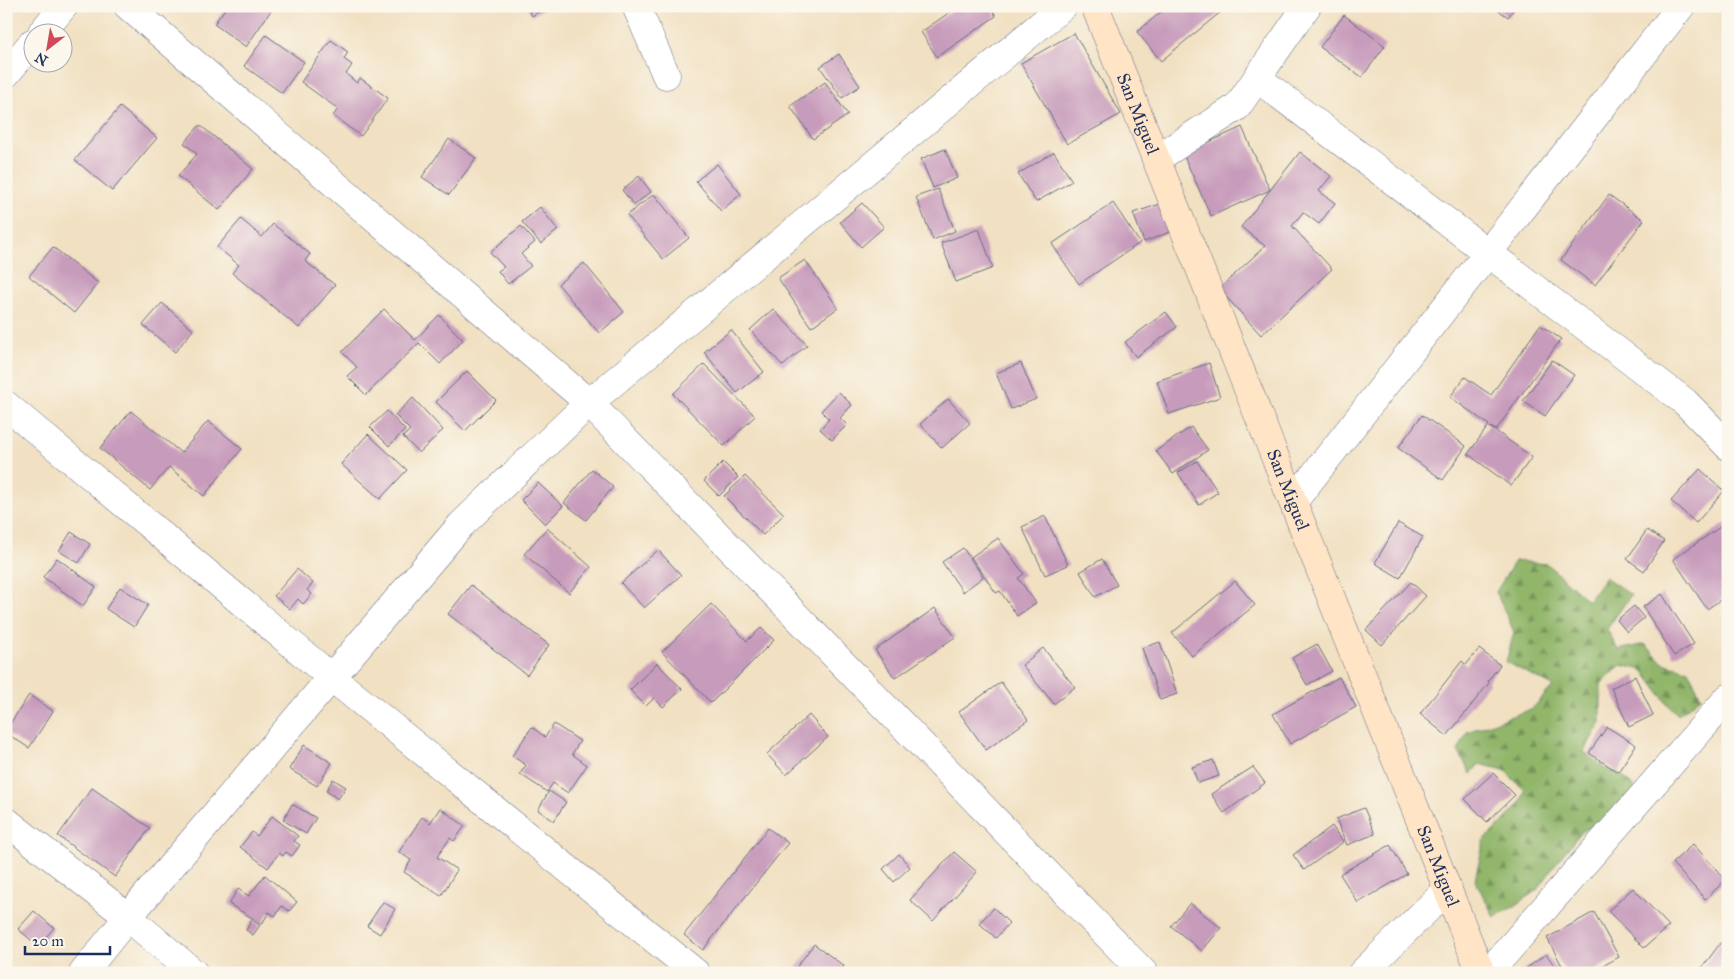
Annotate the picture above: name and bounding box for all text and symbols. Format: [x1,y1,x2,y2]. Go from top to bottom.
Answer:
north arrow [22,22,72,72]
text: N [32,48,51,69]
street label: San Miguel [1112,70,1164,158]
street label: San Miguel [1262,446,1314,534]
street label: San Miguel [1412,822,1464,910]
scale bar [25,924,110,956]
text: 20 m [32,932,64,950]

